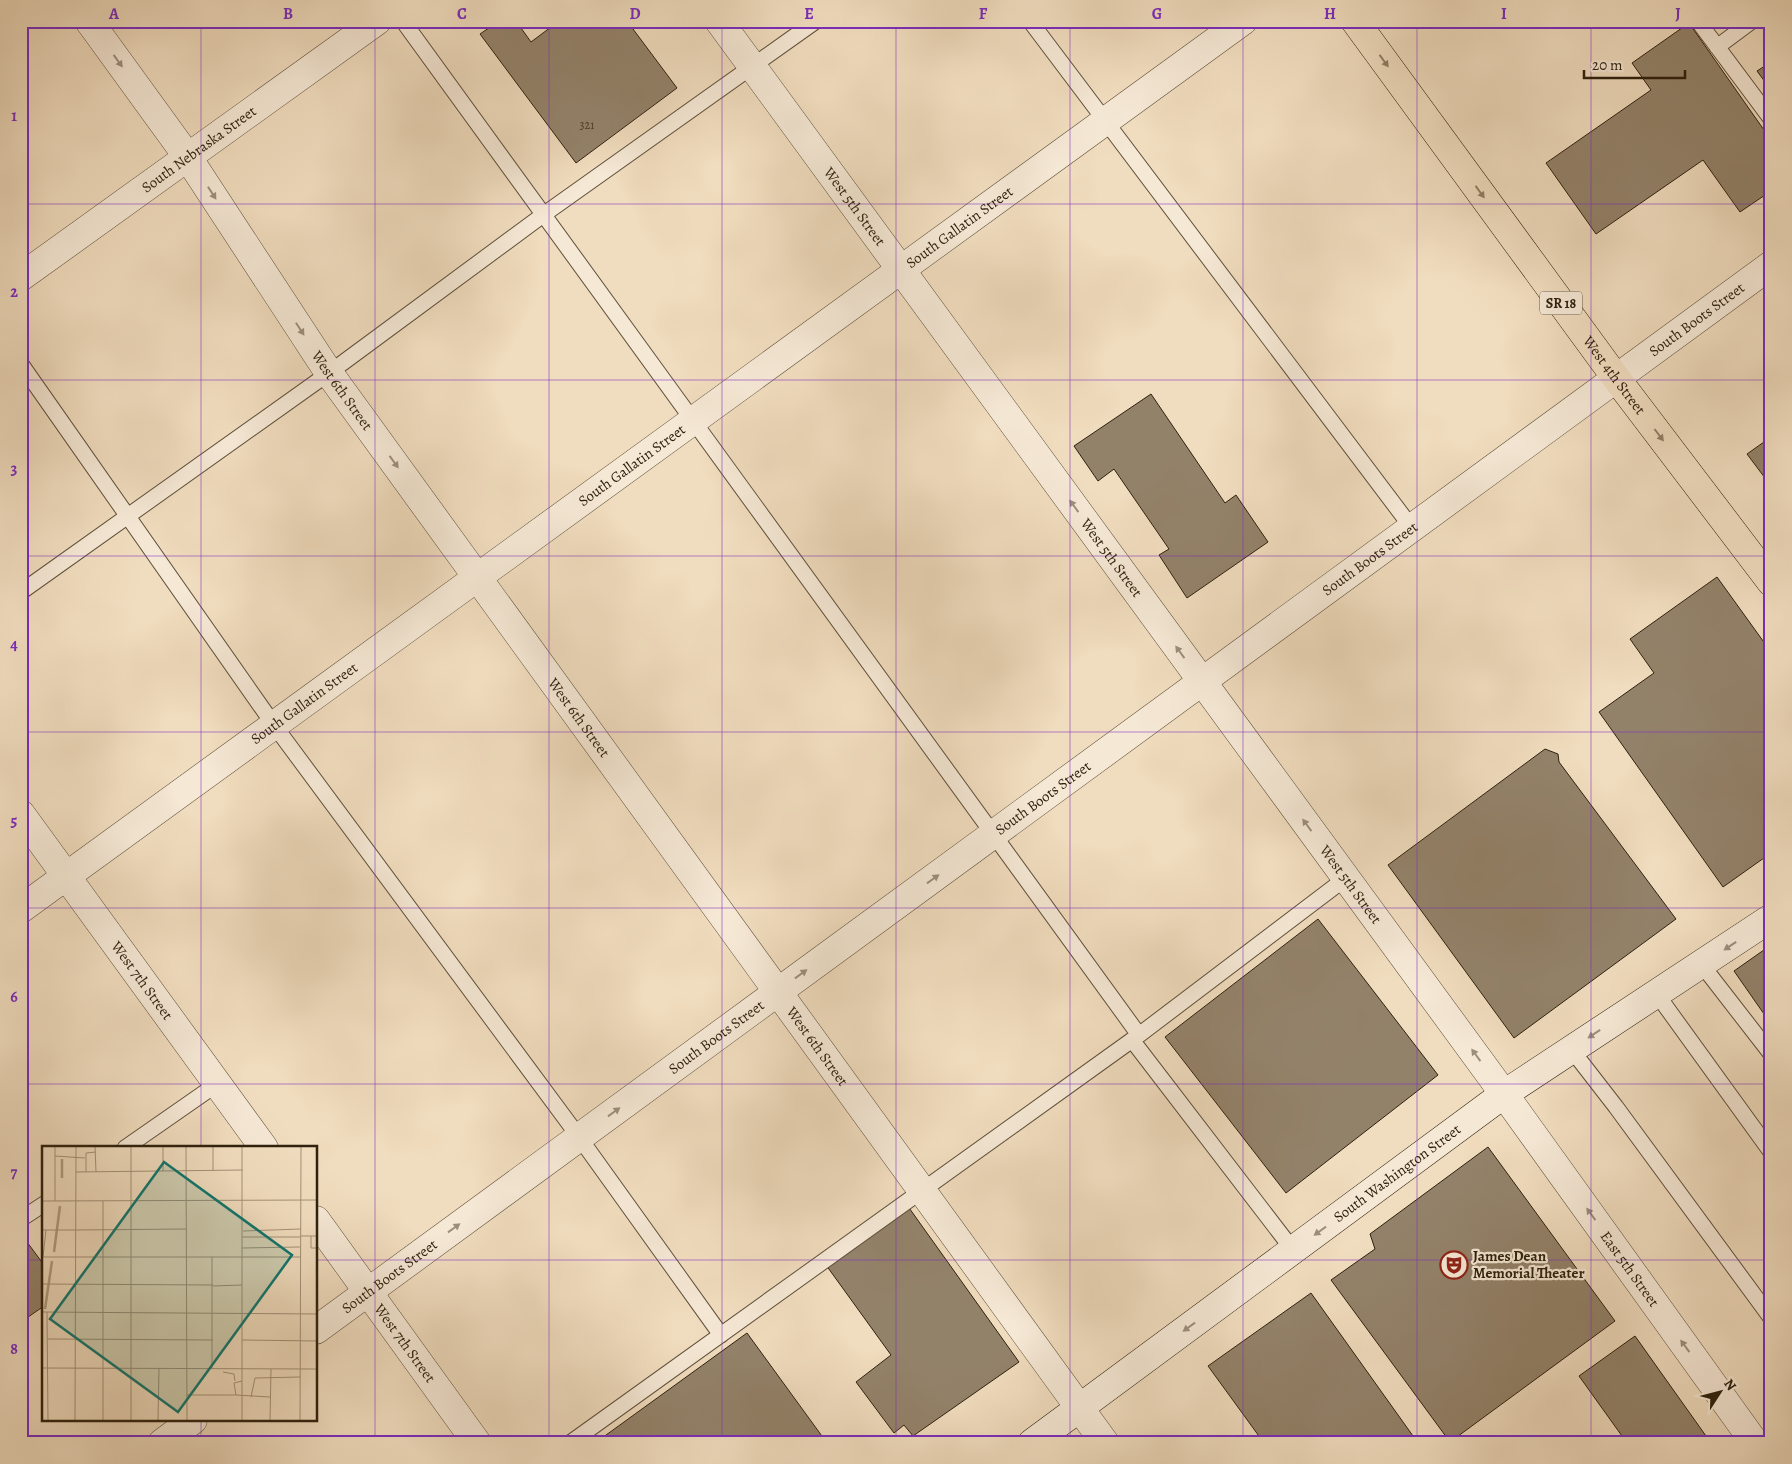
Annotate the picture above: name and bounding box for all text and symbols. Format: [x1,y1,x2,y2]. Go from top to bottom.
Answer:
text: A [108,3,120,25]
text: B [283,3,293,25]
text: C [457,3,467,25]
text: D [629,3,641,25]
text: E [804,3,814,25]
text: F [979,3,988,25]
text: G [1152,3,1162,25]
text: H [1324,3,1336,25]
text: I [1501,3,1507,25]
text: J [1675,3,1681,25]
scale bar [1584,48,1686,80]
one-way arrow [113,54,123,68]
one-way arrow [1379,54,1389,68]
text: 20 m [1592,55,1623,75]
street label: South Nebraska Street [137,101,260,197]
text: 1 [11,105,17,127]
house number: 321 [580,117,594,133]
street label: West 5th Street [819,162,890,250]
street label: South Gallatin Street [902,181,1017,273]
one-way arrow [1475,185,1485,199]
one-way arrow [207,186,216,200]
street label: South Boots Street [1645,278,1749,361]
text: 2 [10,281,18,303]
road number: SR 18 [1540,292,1582,314]
one-way arrow [295,323,305,336]
street label: West 4th Street [1578,331,1650,419]
street label: West 6th Street [306,346,377,434]
street label: South Gallatin Street [574,419,689,511]
one-way arrow [1654,428,1665,441]
one-way arrow [388,455,399,468]
text: 3 [11,458,18,480]
one-way arrow [1069,499,1079,513]
street label: West 5th Street [1076,514,1147,601]
street label: South Boots Street [1318,517,1422,600]
text: 4 [10,634,18,656]
one-way arrow [1175,646,1186,659]
street label: South Gallatin Street [247,658,362,749]
street label: West 6th Street [543,673,615,761]
street label: South Boots Street [991,756,1095,840]
text: 5 [11,810,18,832]
one-way arrow [1302,818,1312,832]
street label: West 5th Street [1315,840,1386,928]
one-way arrow [926,874,939,884]
street label: West 7th Street [106,936,178,1024]
one-way arrow [1724,941,1737,951]
one-way arrow [794,969,807,980]
text: 6 [10,986,18,1008]
street label: South Boots Street [664,995,768,1079]
street label: West 6th Street [781,1002,853,1090]
one-way arrow [1587,1030,1601,1039]
one-way arrow [1470,1049,1481,1062]
one-way arrow [607,1107,621,1117]
street label: South Washington Street [1329,1119,1465,1227]
inset map [42,1146,318,1422]
text: 7 [11,1162,18,1184]
one-way arrow [1585,1208,1596,1221]
one-way arrow [447,1223,460,1234]
one-way arrow [1314,1225,1327,1236]
street label: East 5th Street [1596,1227,1664,1311]
street label: South Boots Street [338,1235,441,1318]
place label: James Dean Memorial Theater [1473,1246,1585,1283]
theatre icon: James Dean Memorial Theater [1439,1250,1469,1280]
street label: West 7th Street [369,1299,440,1387]
one-way arrow [1182,1322,1196,1332]
text: 8 [10,1338,18,1360]
one-way arrow [1680,1340,1691,1353]
north arrow [1694,1366,1744,1416]
text: N [1719,1375,1741,1394]

